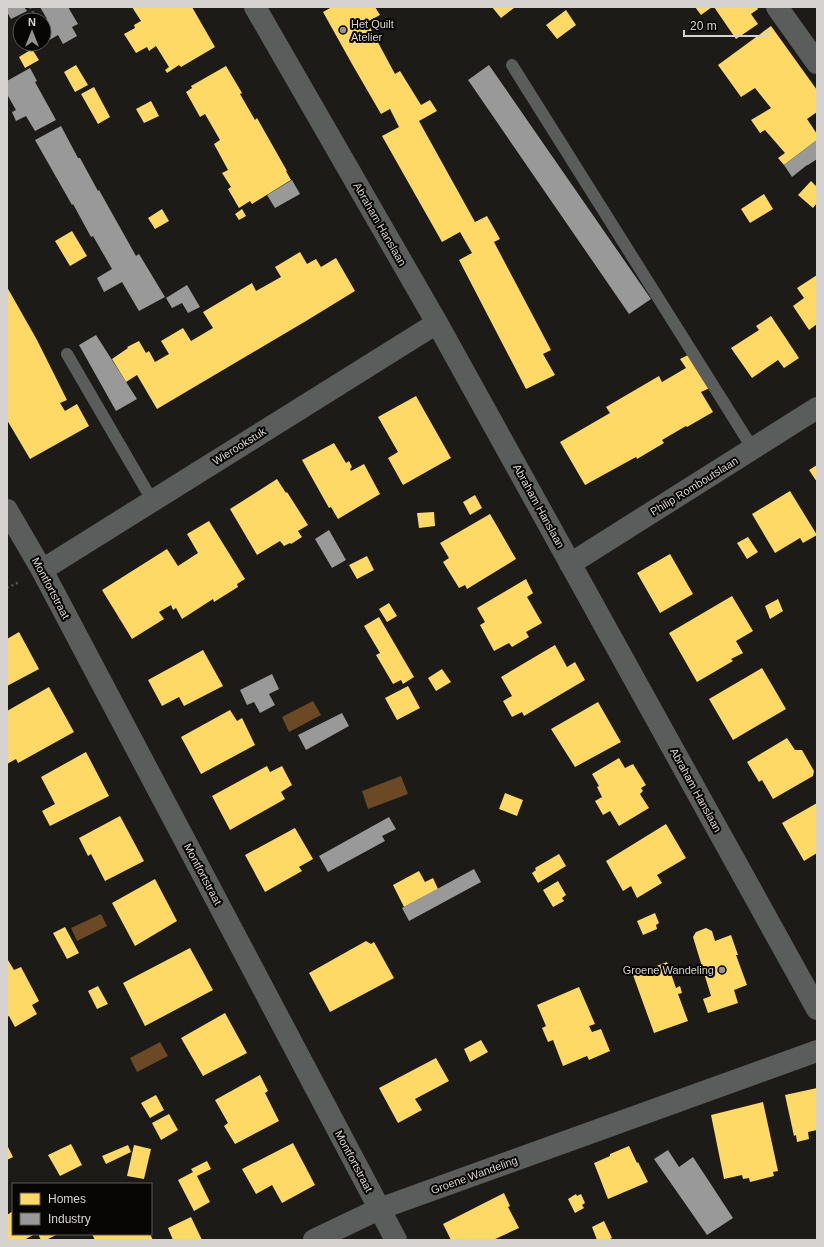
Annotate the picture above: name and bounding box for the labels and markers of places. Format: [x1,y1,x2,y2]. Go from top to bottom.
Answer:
place label: Het Quilt Atelier [351,18,394,43]
marker: Het Quilt Atelier [338,25,348,35]
place label: Groene Wandeling [623,964,714,976]
marker: Groene Wandeling [717,965,727,975]

